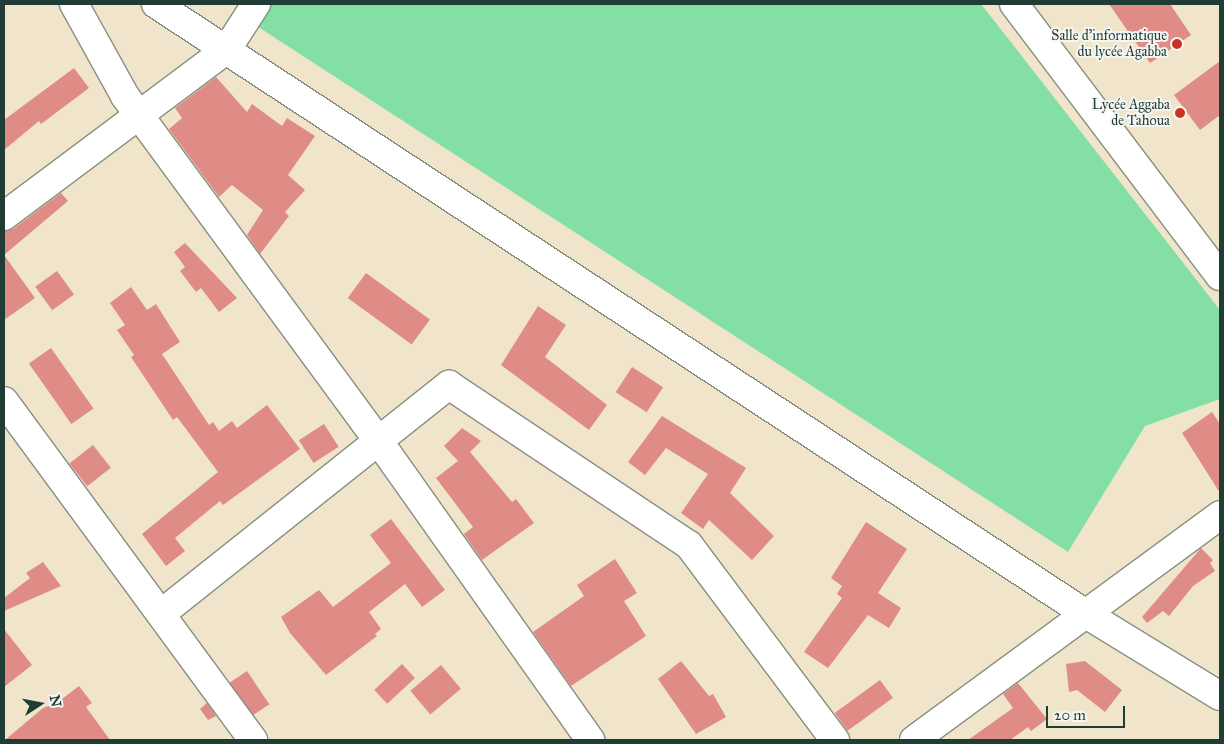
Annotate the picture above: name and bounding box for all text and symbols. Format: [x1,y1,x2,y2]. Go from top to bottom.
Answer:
place label: Salle d'informatique du lycée Agabba [1051,28,1167,60]
marker: Salle d'informatique du lycée Agabba [1171,38,1183,50]
place label: Lycée Aggaba de Tahoua [1092,97,1170,130]
marker: Lycée Aggaba de Tahoua [1174,107,1186,119]
north arrow [15,679,65,729]
text: N [46,694,65,708]
scale bar [1049,696,1128,728]
text: 20 m [1054,706,1086,724]

